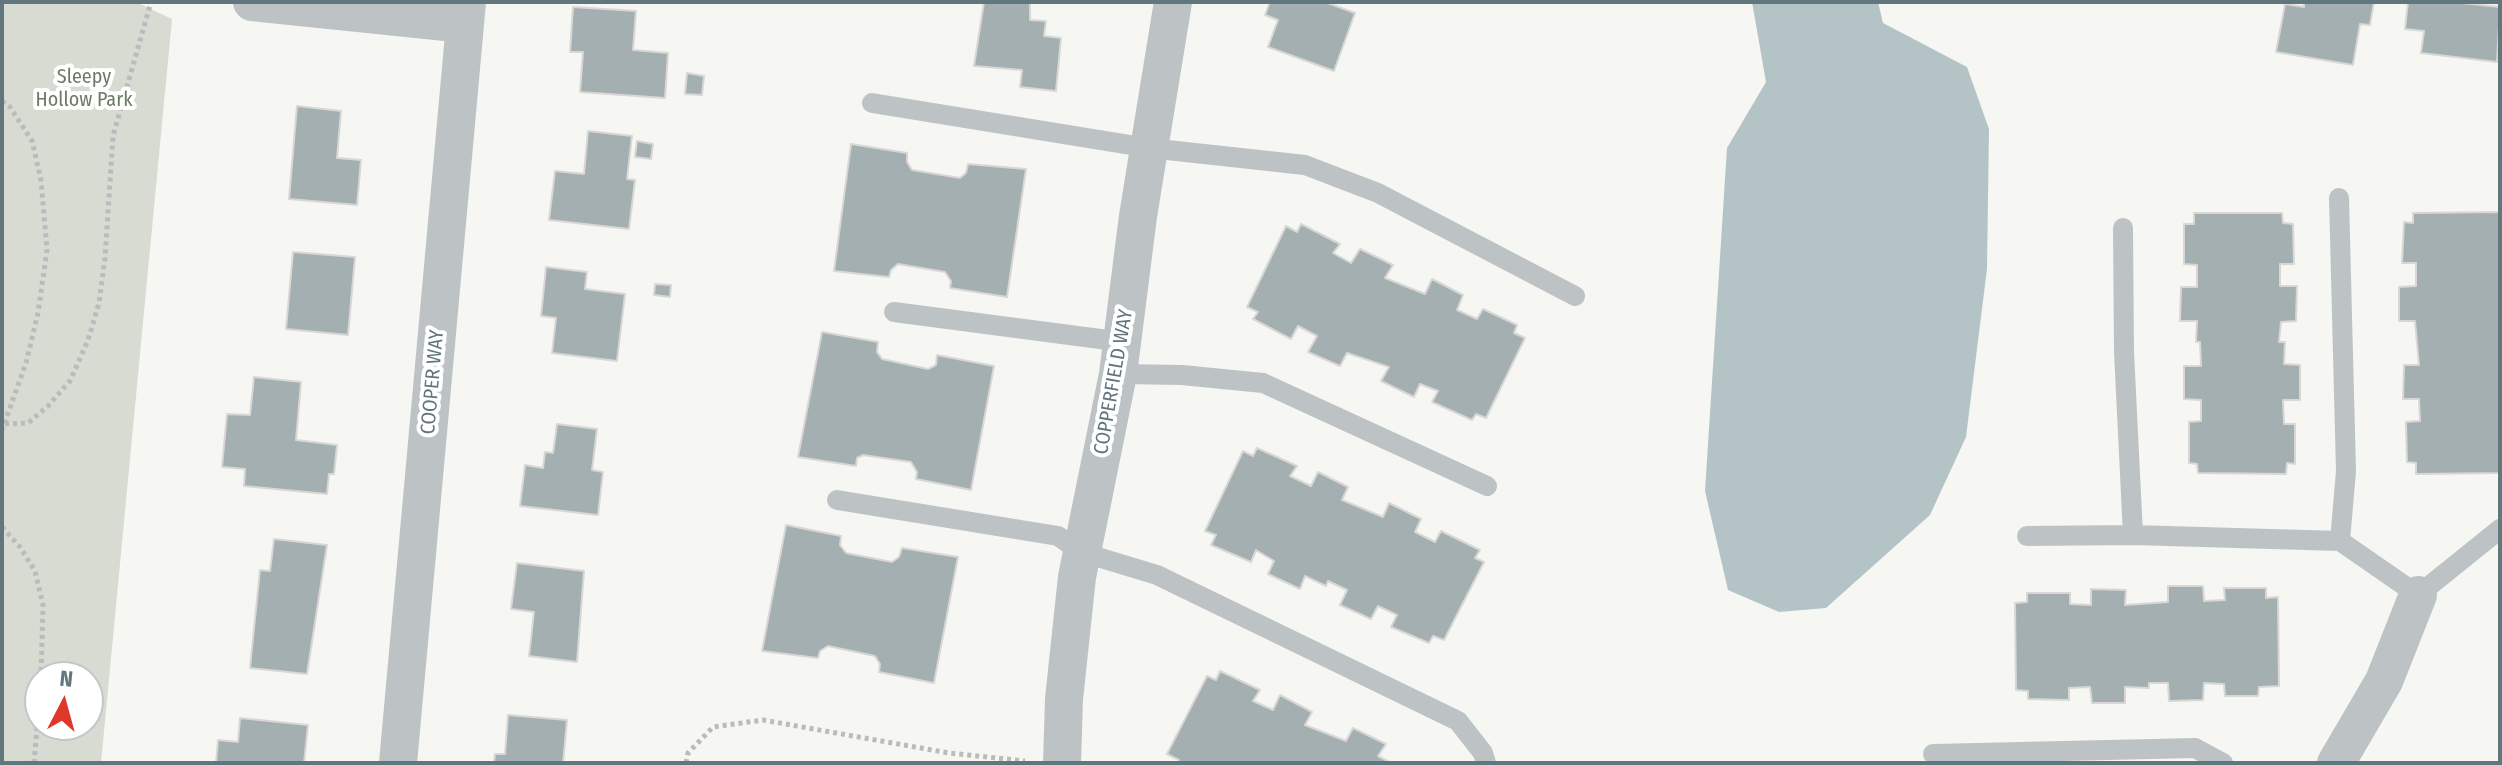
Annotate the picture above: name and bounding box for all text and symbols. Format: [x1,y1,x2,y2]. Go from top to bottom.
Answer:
park label: Sleepy Hollow Park [36,65,132,112]
street label: COPPERFIELD WAY [1089,308,1139,456]
street label: COOPER WAY [416,329,450,435]
north arrow [24,661,104,741]
text: N [58,665,74,693]

